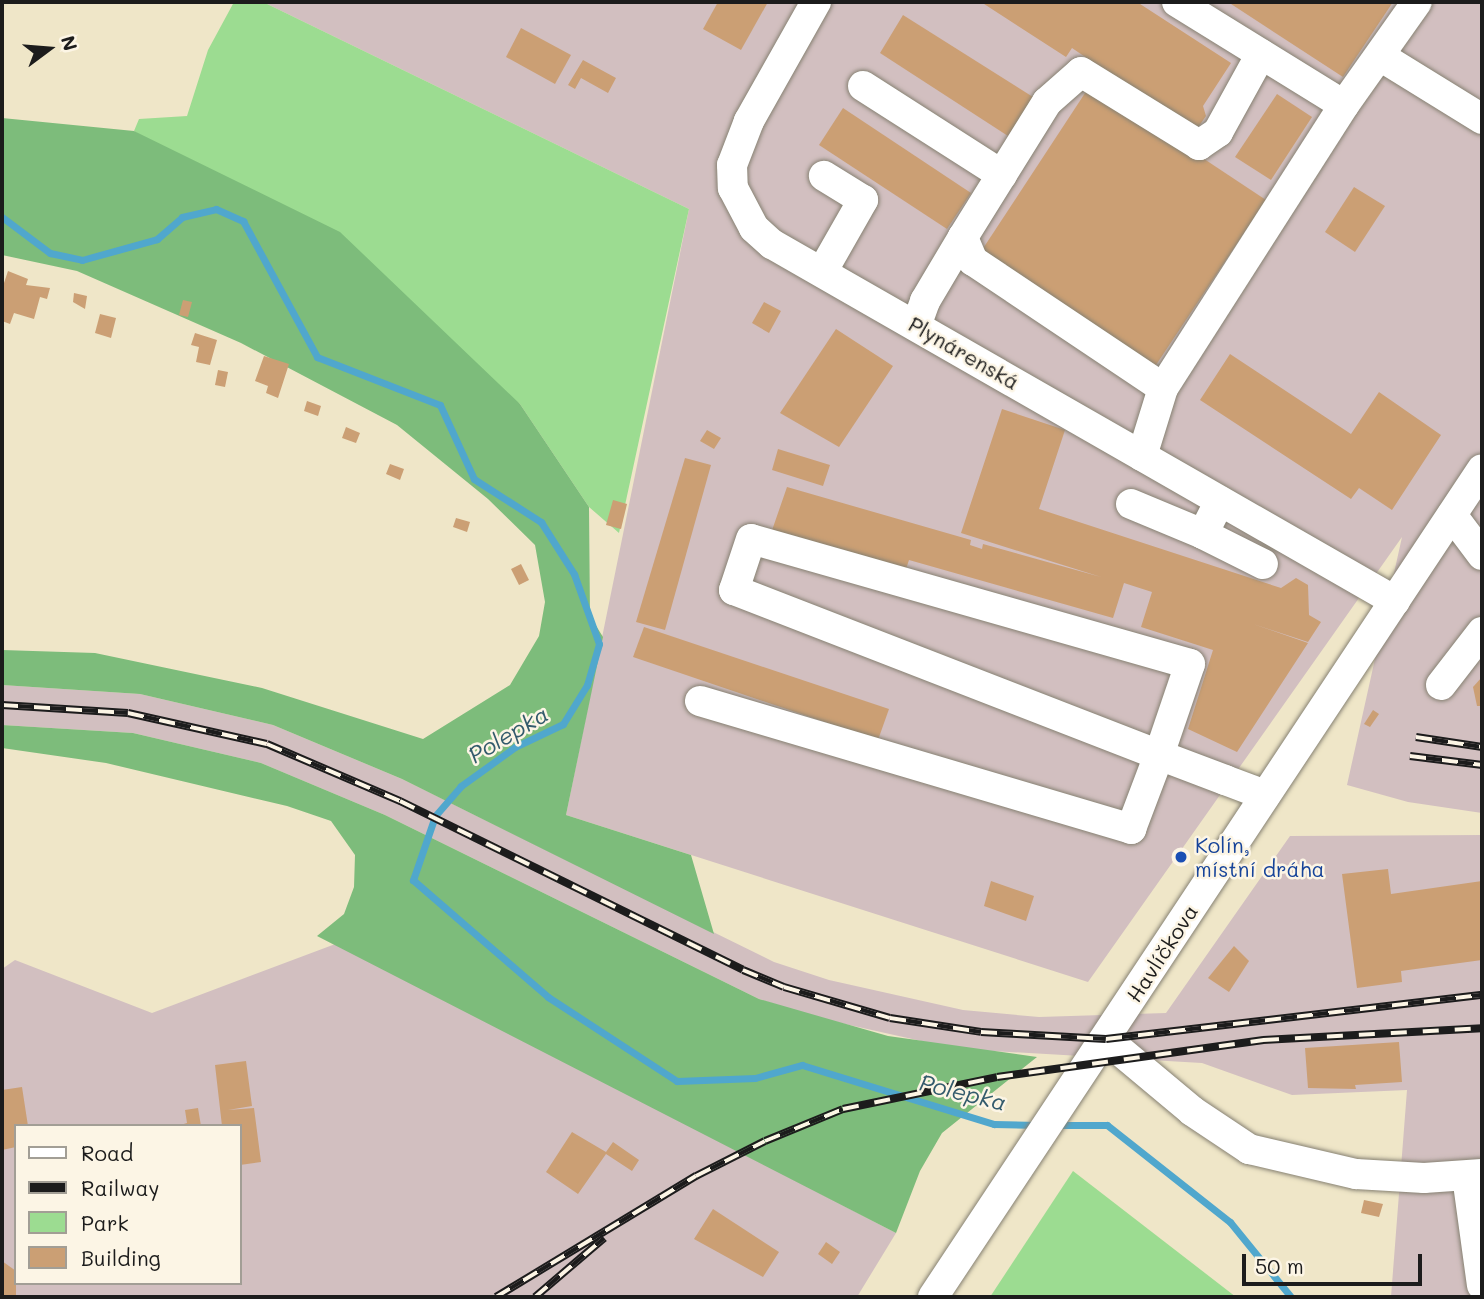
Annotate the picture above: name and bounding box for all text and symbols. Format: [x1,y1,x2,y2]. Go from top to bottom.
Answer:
north arrow [14,14,84,84]
text: N [56,33,84,53]
street label: Plynárenská [904,311,1024,395]
water label: Polepka [463,699,553,769]
place label: Kolín, místní dráha [1195,832,1325,882]
marker: Kolín, místní dráha [1173,849,1189,865]
street label: Havlíčkova [1121,900,1203,1006]
water label: Polepka [917,1068,1009,1116]
legend [14,1124,242,1285]
text: Road [81,1139,133,1166]
text: Railway [81,1174,160,1201]
text: Park [81,1209,129,1236]
scale bar [1246,1240,1426,1284]
text: Building [81,1244,161,1271]
text: 50 m [1255,1252,1304,1279]

